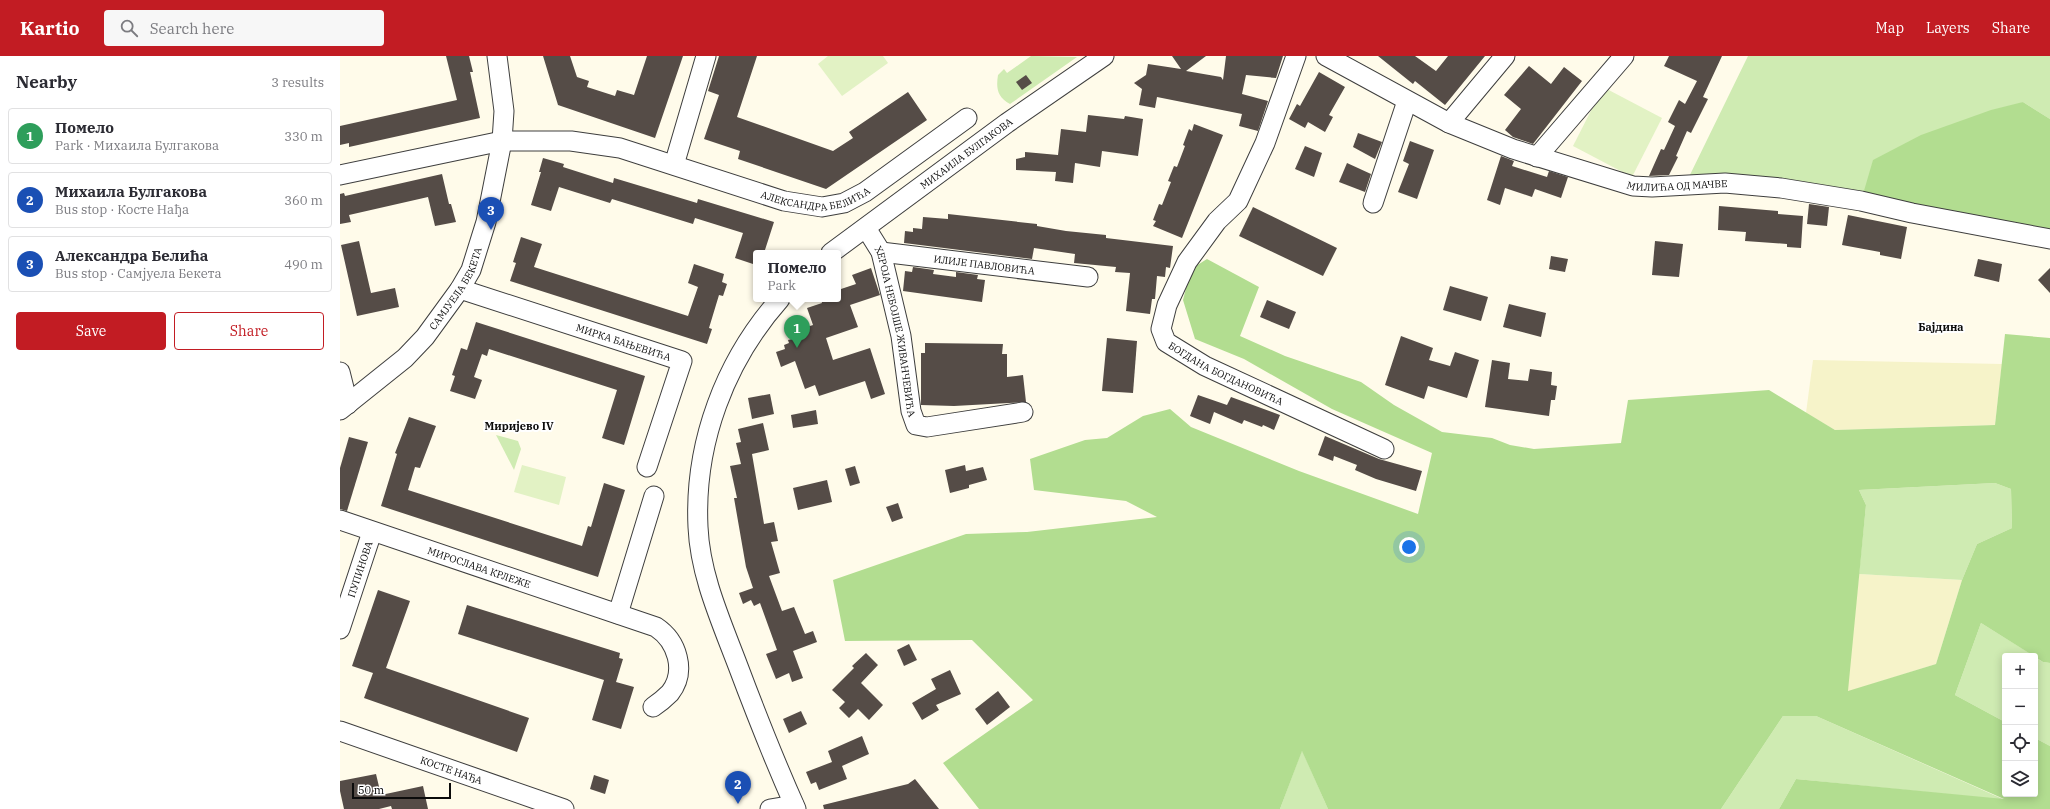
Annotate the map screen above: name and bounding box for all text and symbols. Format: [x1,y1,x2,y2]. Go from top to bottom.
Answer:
search box [104,10,384,46]
text: Kartio [20,16,80,40]
icon: search [118,17,140,39]
text: Search here [150,19,234,38]
text: Map [1876,19,1904,37]
text: Layers [1926,19,1970,37]
text: Share [1992,19,2030,37]
text: Nearby [16,71,77,93]
text: 3 results [271,74,324,91]
street label: МИХАИЛА БУЛГАКОВА [918,115,1015,192]
text: Помело [55,118,114,137]
text: 1 [26,128,34,145]
text: 330 m [284,128,323,145]
text: Park · Михаила Булгакова [55,137,219,154]
street label: МИЛИЋА ОД МАЧВЕ [1625,177,1728,194]
text: Михаила Булгакова [55,182,207,201]
street label: АЛЕКСАНДРА БЕЛИЋА [759,184,873,214]
text: 2 [26,192,34,209]
text: 360 m [284,192,323,209]
pin: 3 [478,197,504,230]
text: Bus stop · Косте Нађа [55,201,189,218]
street label: ХЕРОЈА НЕБОЈШЕ ЖИВАНЧЕВИЋА [872,244,919,419]
text: Александра Белића [55,246,208,265]
street label: САМЈУЕЛА БЕКЕТА [426,246,485,333]
popup [753,250,841,302]
street label: ИЛИЈЕ ПАВЛОВИЋА [933,252,1036,278]
text: 3 [26,256,34,273]
text: 490 m [284,256,323,273]
text: Помело [767,258,827,277]
text: Bus stop · Самјуела Бекета [55,265,222,282]
text: Park [767,277,796,294]
button: Save [16,312,166,350]
button: Share [174,312,324,350]
pin: 1 [784,315,810,348]
district label: Бајдина [1918,320,1964,334]
street label: МИРКА БАЊЕВИЋА [574,321,673,364]
street label: БОГДАНА БОГДАНОВИЋА [1166,339,1285,408]
district label: Миријево IV [484,419,554,433]
your location [1399,537,1419,557]
street label: ПУПИНОВА [345,539,376,599]
street label: МИРОСЛАВА КРЛЕЖЕ [426,544,532,591]
map controls [2002,653,2038,797]
button: + [2002,653,2038,689]
button: − [2002,689,2038,725]
button: locate [2002,725,2038,761]
street label: КОСТЕ НАЂА [419,753,484,787]
button: layers [2002,761,2038,797]
pin: 2 [725,771,751,804]
scale bar [352,781,451,800]
text: 50 m [358,783,384,797]

